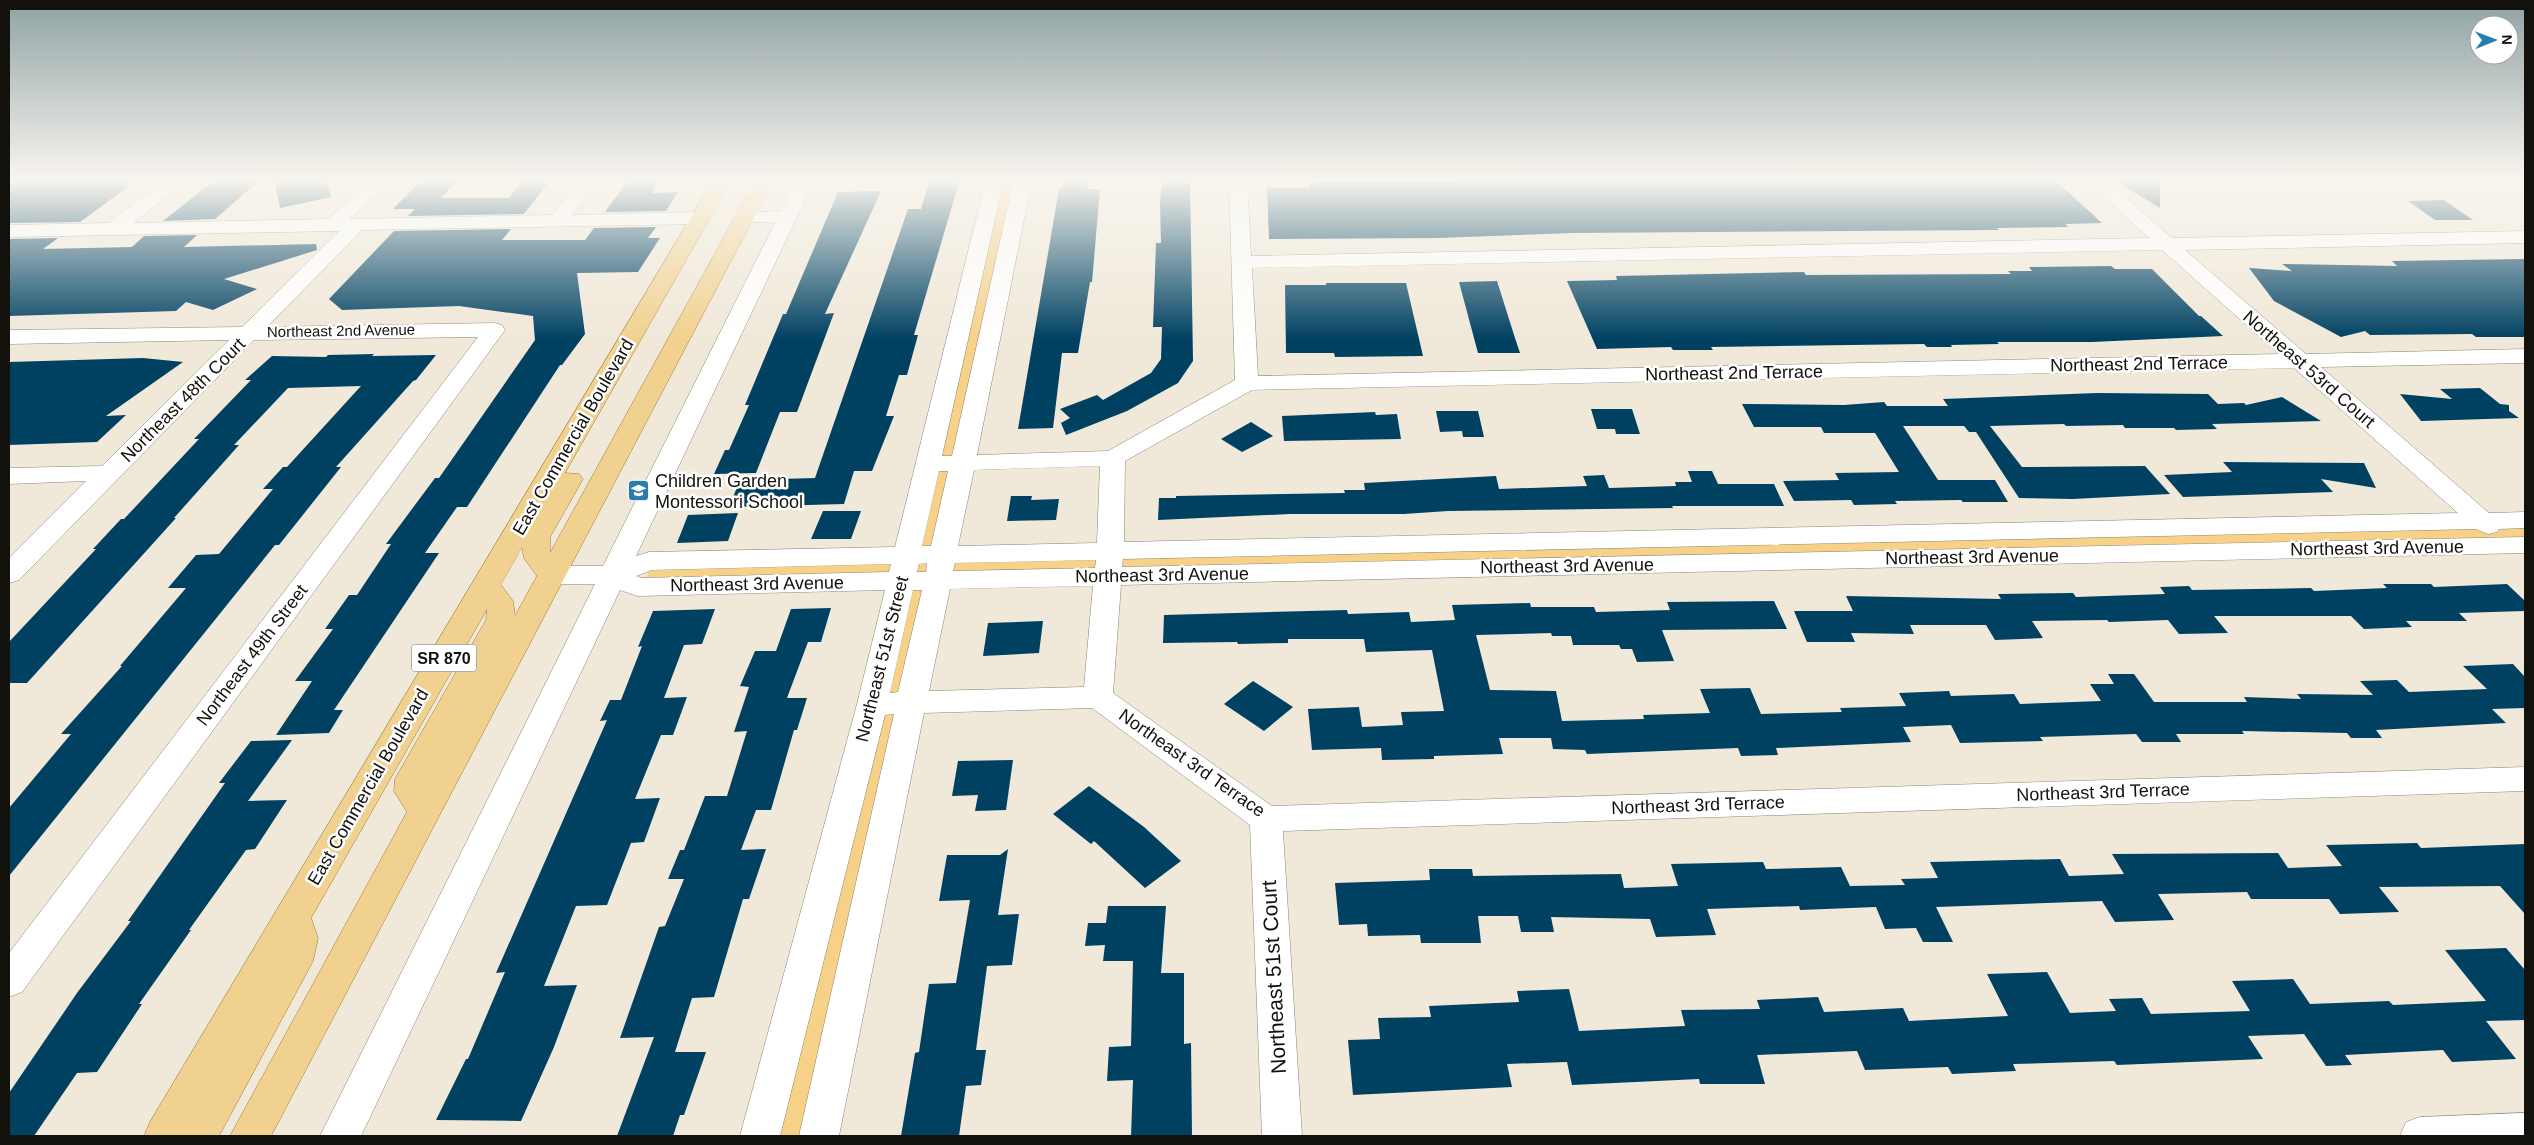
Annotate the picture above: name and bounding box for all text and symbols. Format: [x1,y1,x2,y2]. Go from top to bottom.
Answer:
north arrow [2469,15,2519,65]
text: N [2499,35,2515,45]
street label: Northeast 53rd Court [2239,306,2379,432]
street label: Northeast 2nd Avenue [267,321,415,340]
street label: Northeast 48th Court [117,334,249,466]
street label: East Commercial Boulevard [509,335,637,539]
street label: Northeast 2nd Terrace [2050,352,2228,376]
street label: Northeast 2nd Terrace [1645,361,1823,385]
place label: Children Garden Montessori School [655,471,803,512]
school or university icon: Children Garden Montessori School [627,479,651,503]
street label: Northeast 3rd Avenue [2290,536,2464,560]
street label: Northeast 3rd Avenue [1885,545,2059,569]
street label: Northeast 3rd Avenue [1480,554,1654,578]
street label: Northeast 3rd Avenue [1075,563,1249,587]
street label: Northeast 3rd Avenue [670,572,844,596]
street label: Northeast 51st Street [852,574,912,744]
street label: Northeast 49th Street [193,581,311,729]
road number: SR 870 [412,644,476,671]
street label: East Commercial Boulevard [304,685,432,889]
street label: Northeast 3rd Terrace [1115,705,1269,821]
street label: Northeast 3rd Terrace [2016,779,2190,805]
street label: Northeast 3rd Terrace [1611,792,1785,818]
street label: Northeast 51st Court [1257,880,1290,1074]

